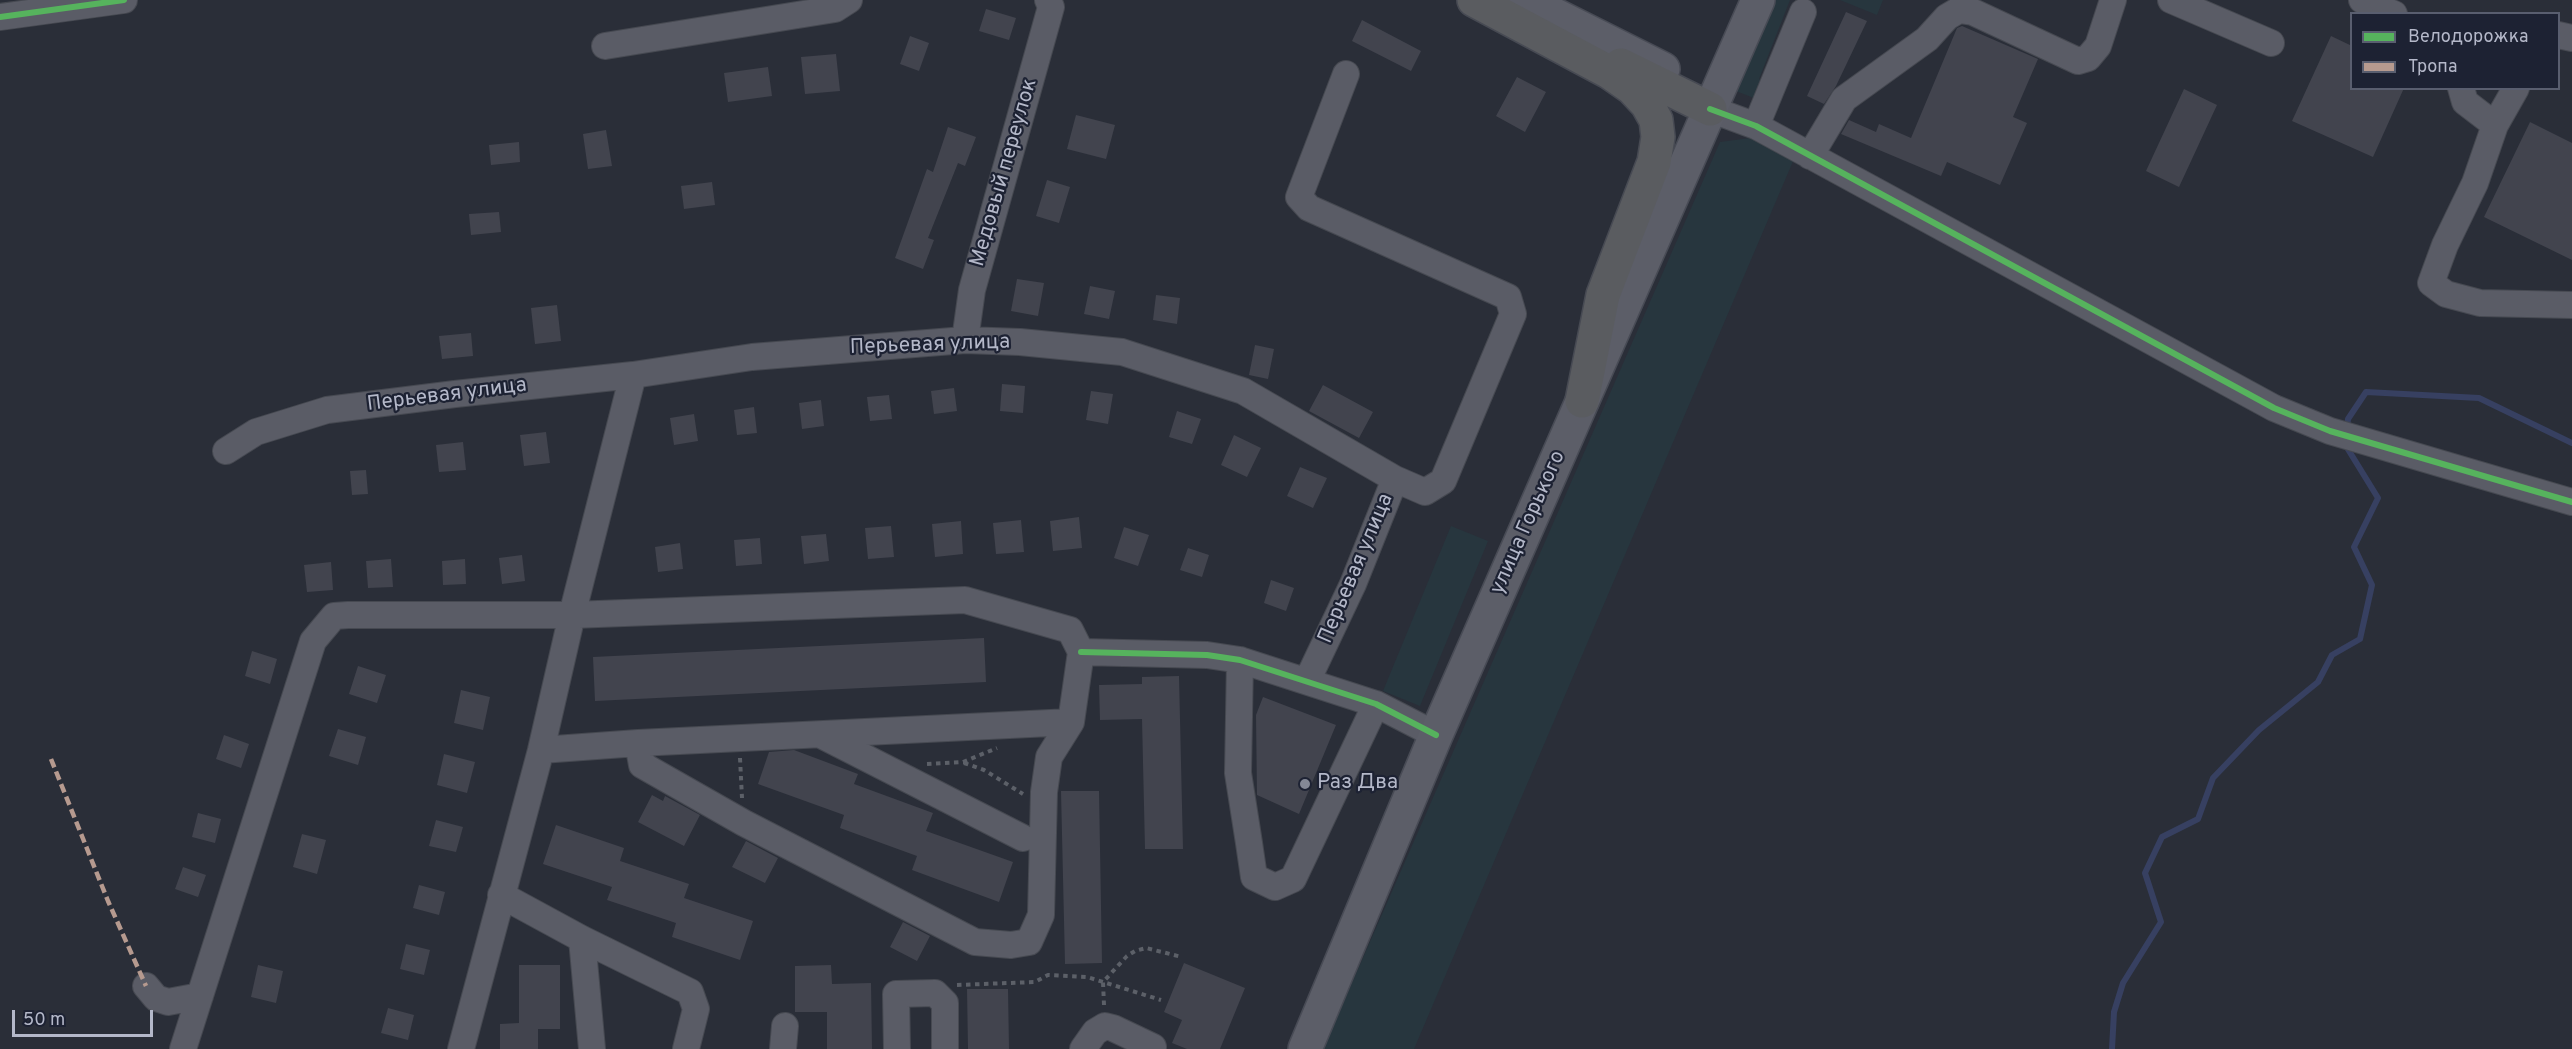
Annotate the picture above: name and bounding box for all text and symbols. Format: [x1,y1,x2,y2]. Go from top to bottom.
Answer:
legend [2350,12,2560,90]
text: Велодорожка [2408,26,2528,49]
text: Тропа [2408,56,2457,79]
street label: Медовый переулок [966,76,1044,270]
street label: Перьевая улица [849,331,1011,361]
street label: Перьевая улица [366,374,528,418]
street label: улица Горького [1486,447,1572,599]
street label: Перьевая улица [1314,490,1400,648]
place label: Раз Два [1317,771,1398,797]
marker: Раз Два [1298,777,1312,791]
scale bar [15,998,156,1036]
text: 50 m [23,1009,65,1032]

